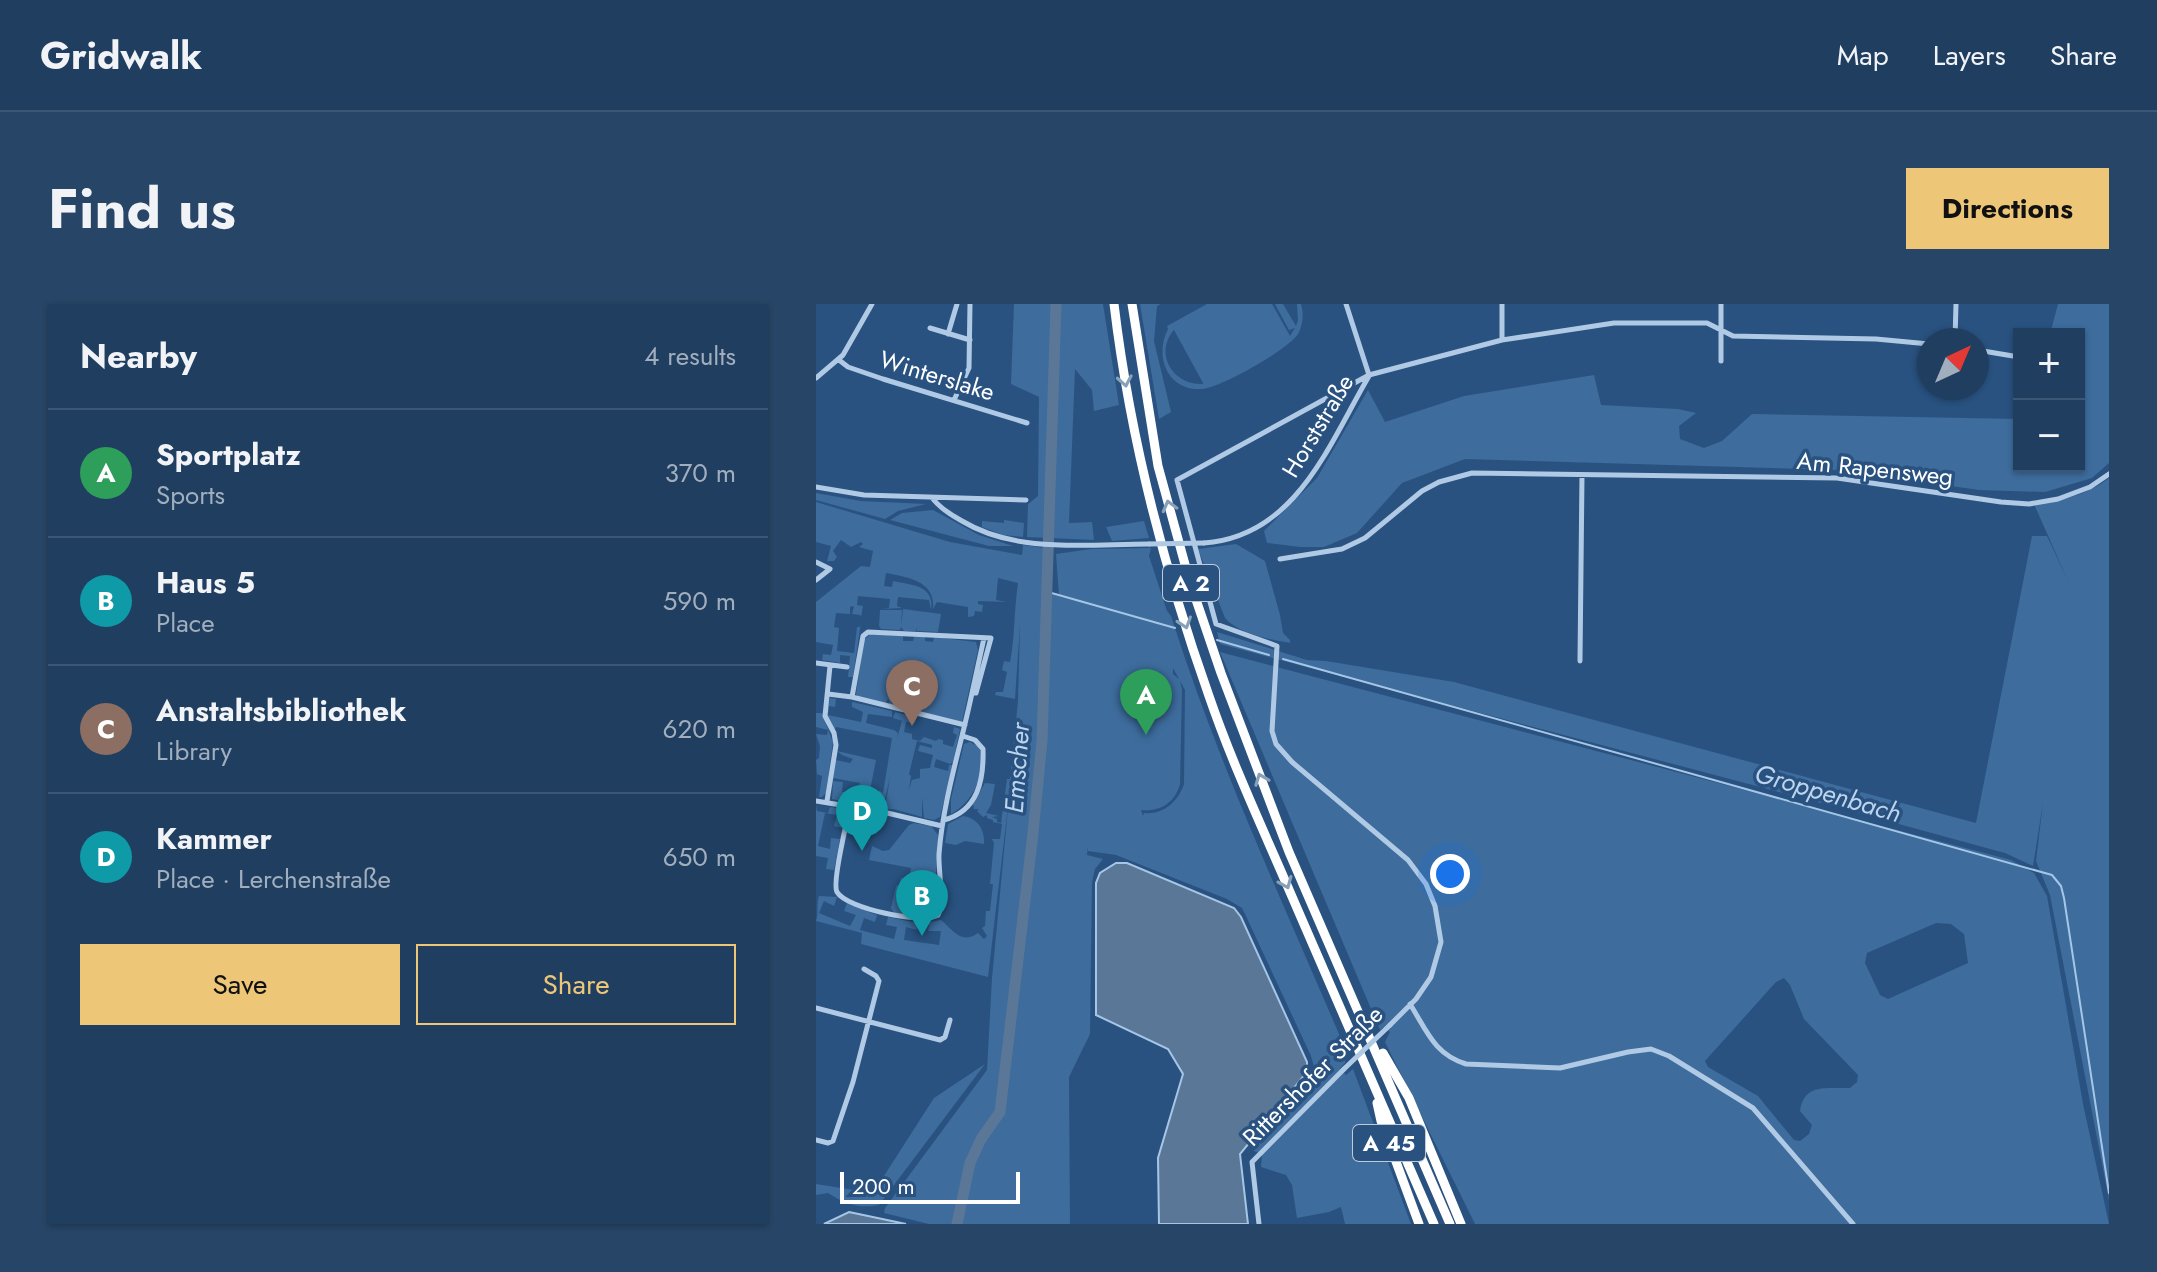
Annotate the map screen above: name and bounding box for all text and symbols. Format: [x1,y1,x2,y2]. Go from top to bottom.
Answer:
text: Gridwalk [40,28,202,83]
text: Map [1837,35,1889,76]
text: Layers [1933,35,2006,76]
text: Share [2050,35,2117,76]
text: Find us [48,168,236,249]
button: Directions [1906,168,2109,249]
north arrow [1917,328,1989,400]
map controls [2013,328,2085,472]
button: + [2013,328,2085,400]
text: Nearby [80,332,197,381]
text: 4 results [644,337,736,375]
street label: Winterslake [875,342,999,410]
street label: Horststraße [1273,367,1362,484]
one-way arrow [1116,374,1133,388]
button: − [2013,400,2085,472]
text: Sportplatz [156,433,301,476]
street label: Am Rapensweg [1795,443,1955,494]
text: A [96,454,116,492]
text: 370 m [665,454,736,492]
text: Sports [156,476,225,514]
one-way arrow [1162,499,1178,513]
text: Haus 5 [156,561,255,604]
road number: A 2 [1163,565,1219,601]
text: B [97,582,115,620]
text: 590 m [663,582,736,620]
text: Place [156,604,215,642]
one-way arrow [1175,615,1191,629]
pin: C [886,660,938,726]
pin: A [1120,669,1172,735]
text: Anstaltsbibliothek [156,689,407,732]
text: C [97,710,115,748]
text: 620 m [663,710,736,748]
water label: Emscher [995,720,1039,815]
text: Library [156,732,232,770]
water label: Groppenbach [1750,754,1906,832]
one-way arrow [1254,773,1270,787]
pin: D [836,785,888,851]
text: Kammer [156,817,272,860]
text: D [96,838,116,876]
text: 650 m [663,838,736,876]
your location [1430,854,1470,894]
text: Place · Lerchenstraße [156,860,391,898]
pin: B [896,870,948,936]
one-way arrow [1277,875,1293,889]
button: Save [80,944,400,1025]
button: Share [416,944,736,1025]
street label: Rittershofer Straße [1234,997,1391,1154]
road number: A 45 [1353,1125,1425,1161]
scale bar [840,1168,1020,1204]
text: 200 m [852,1170,915,1202]

